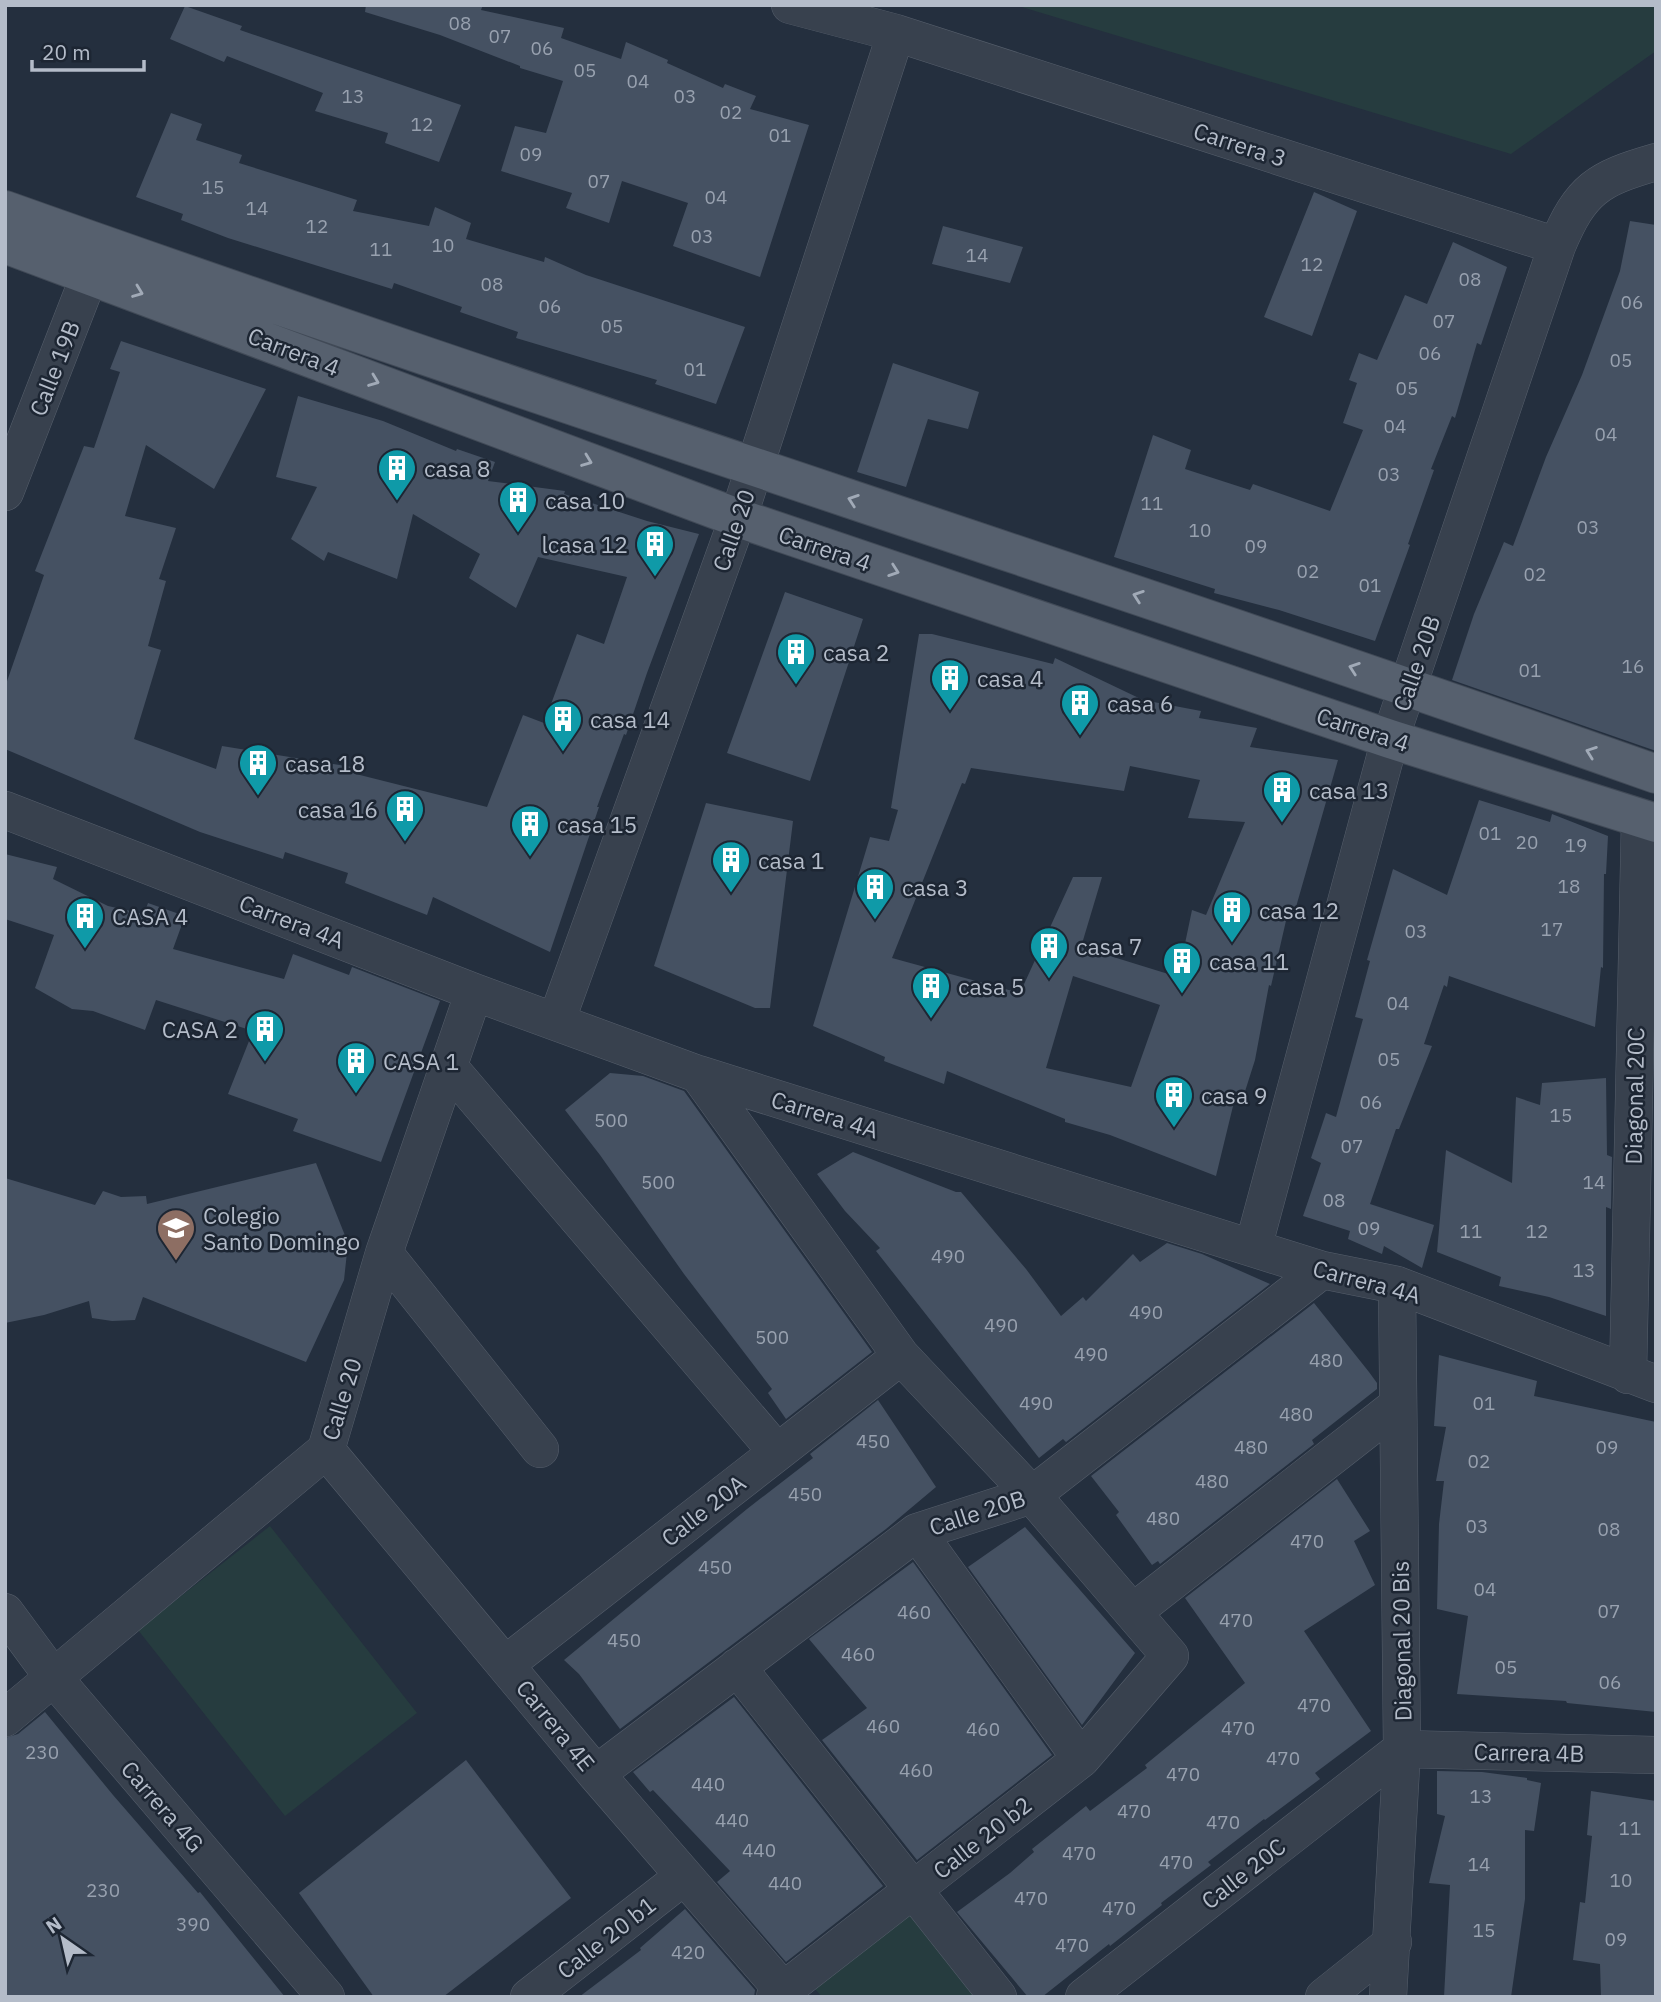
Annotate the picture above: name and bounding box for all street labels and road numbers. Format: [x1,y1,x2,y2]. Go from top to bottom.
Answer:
street label: Carrera 3 [1190,115,1290,173]
street label: Calle 19B [22,316,86,420]
street label: Carrera 4 [244,320,344,382]
street label: Calle 20 [705,485,761,575]
street label: Carrera 4 [775,518,875,578]
street label: Calle 20B [1386,611,1446,715]
street label: Carrera 4 [1313,700,1413,758]
street label: Carrera 4A [235,887,349,955]
street label: Diagonal 20C [1618,1027,1650,1165]
street label: Carrera 4A [768,1083,882,1145]
street label: Carrera 4A [1310,1252,1425,1310]
street label: Calle 20 [314,1354,368,1444]
street label: Calle 20A [655,1467,752,1552]
street label: Calle 20B [925,1482,1029,1542]
street label: Diagonal 20 Bis [1385,1561,1417,1721]
street label: Carrera 4E [510,1673,602,1777]
street label: Carrera 4B [1473,1736,1585,1768]
street label: Carrera 4G [115,1754,211,1858]
street label: Calle 20 b2 [927,1789,1037,1885]
street label: Calle 20C [1195,1831,1291,1915]
street label: Calle 20 b1 [551,1889,661,1985]

